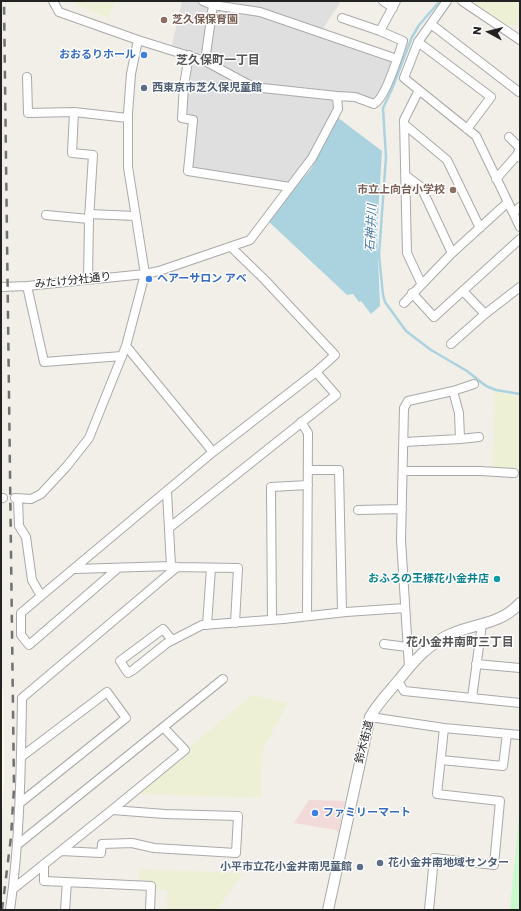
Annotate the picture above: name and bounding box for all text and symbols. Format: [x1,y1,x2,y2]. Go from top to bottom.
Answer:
north arrow [469,12,509,52]
place label: 芝久保保育園 [172,13,238,27]
marker: 芝久保保育園 [159,15,169,25]
text: N [469,25,486,36]
place label: おおるりホール [59,48,136,62]
marker: おおるりホール [139,50,149,60]
district label: 芝久保町一丁目 [176,54,260,68]
place label: 西東京市芝久保児童館 [152,81,262,95]
marker: 西東京市芝久保児童館 [139,83,149,93]
place label: 市立上向台小学校 [357,183,445,197]
marker: 市立上向台小学校 [448,185,458,195]
water label: 石神井川 [364,204,380,252]
street label: みたけ分社通り [34,270,112,292]
place label: ヘアーサロン アベ [157,272,247,286]
marker: ヘアーサロン アベ [144,274,154,284]
place label: おふろの王様花小金井店 [368,572,489,586]
marker: おふろの王様花小金井店 [492,574,502,584]
district label: 花小金井南町三丁目 [406,636,514,650]
street label: 鈴木街道 [353,719,377,765]
place label: ファミリーマート [323,806,411,820]
marker: ファミリーマート [310,808,320,818]
place label: 花小金井南地域センター [388,856,509,870]
marker: 花小金井南地域センター [375,858,385,868]
place label: 小平市立花小金井南児童館 [220,860,352,874]
marker: 小平市立花小金井南児童館 [355,862,365,872]

